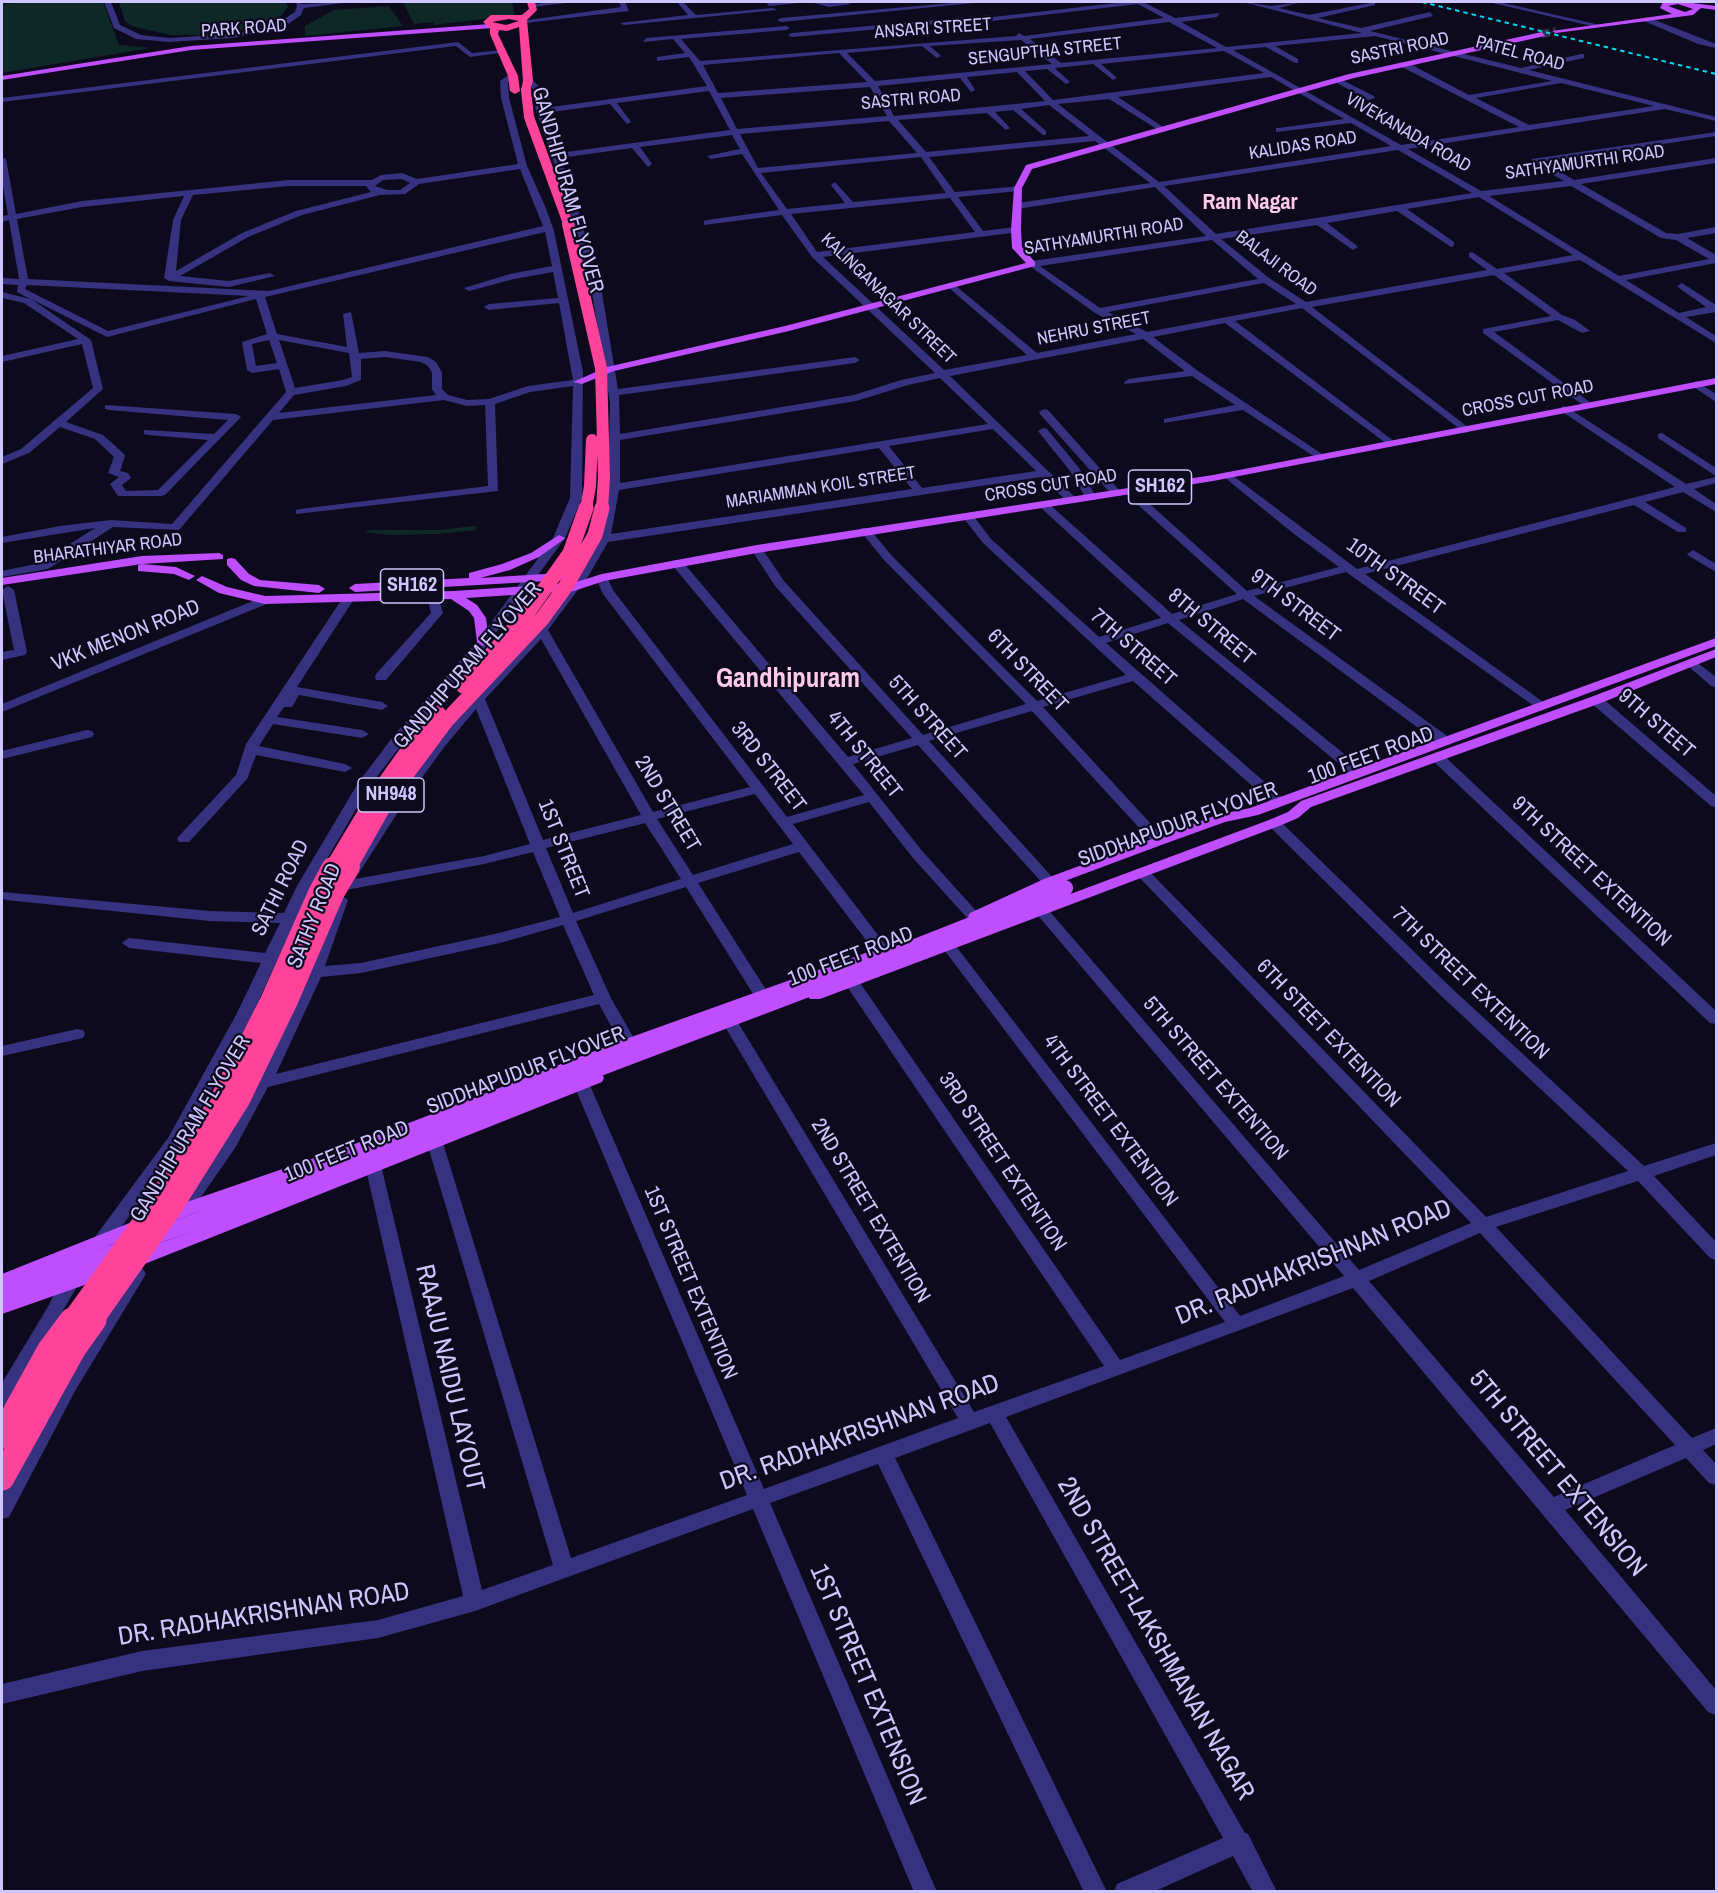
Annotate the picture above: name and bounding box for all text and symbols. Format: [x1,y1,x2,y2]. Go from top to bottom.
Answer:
street label: ANSARI STREET [874,14,992,44]
street label: PARK ROAD [200,15,288,43]
street label: SASTRI ROAD [1349,28,1451,70]
street label: PATEL ROAD [1473,32,1567,76]
street label: SENGUPTHA STREET [967,33,1123,71]
street label: GANDHIPURAM FLYOVER [526,84,608,296]
street label: SASTRI ROAD [860,85,962,115]
street label: VIVEKANADA ROAD [1342,88,1474,178]
street label: KALIDAS ROAD [1247,127,1359,165]
street label: SATHYAMURTHI ROAD [1504,141,1666,185]
district label: Ram Nagar [1202,190,1298,216]
street label: SATHYAMURTHI ROAD [1023,214,1185,260]
street label: BALAJI ROAD [1231,226,1321,302]
street label: KALINGANAGAR STREET [816,229,960,369]
street label: NEHRU STREET [1036,307,1152,351]
street label: CROSS CUT ROAD [1460,376,1596,422]
street label: MARIAMMAN KOIL STREET [725,462,917,514]
street label: CROSS CUT ROAD [983,465,1119,507]
road number: SH162 [1128,470,1192,504]
street label: BHARATHIYAR ROAD [32,529,184,569]
street label: 10TH STREET [1341,533,1449,621]
street label: 9TH STREET [1245,564,1345,648]
road number: SH162 [380,569,444,603]
street label: GANDHIPURAM FLYOVER [389,577,547,755]
street label: 8TH STREET [1163,584,1259,670]
street label: VKK MENON ROAD [48,595,204,677]
street label: 7TH STREET [1085,604,1181,692]
street label: 6TH STREET [981,624,1073,718]
district label: Gandhipuram [716,664,860,696]
street label: 5TH STREET [882,670,972,766]
street label: 9TH STEET [1613,684,1699,764]
street label: 4TH STREET [821,706,907,804]
street label: 3RD STREET [725,717,811,817]
street label: 100 FEET ROAD [1305,722,1437,790]
street label: 2ND STREET [629,752,705,856]
street label: SIDDHAPUDUR FLYOVER [1075,777,1281,873]
road number: NH948 [358,778,424,812]
street label: 9TH STREET EXTENTION [1506,792,1676,952]
street label: 1ST STREET [532,796,594,902]
street label: SATHI ROAD [247,836,315,940]
street label: SATHY ROAD [283,860,347,972]
street label: 7TH STREET EXTENTION [1386,902,1554,1066]
street label: 100 FEET ROAD [785,922,917,992]
street label: 6TH STEET EXTENTION [1251,955,1405,1113]
street label: 5TH STREET EXTENTION [1137,992,1293,1166]
street label: SIDDHAPUDUR FLYOVER [423,1022,629,1120]
street label: 4TH STREET EXTENTION [1037,1030,1183,1212]
street label: GANDHIPURAM FLYOVER [125,1031,257,1227]
street label: 3RD STREET EXTENTION [933,1068,1071,1256]
street label: 2ND STREET EXTENTION [805,1114,935,1308]
street label: 100 FEET ROAD [281,1116,413,1188]
street label: 1ST STREET EXTENTION [638,1183,742,1383]
street label: DR. RADHAKRISHNAN ROAD [1171,1193,1457,1333]
street label: RAAJU NAIDU LAYOUT [408,1262,490,1494]
street label: 5TH STREET EXTENSION [1462,1365,1652,1583]
street label: DR. RADHAKRISHNAN ROAD [716,1368,1004,1498]
street label: 2ND STREET-LAKSHMANAN NAGAR [1050,1472,1260,1806]
street label: 1ST STREET EXTENSION [802,1560,932,1810]
street label: DR. RADHAKRISHNAN ROAD [116,1577,412,1653]

